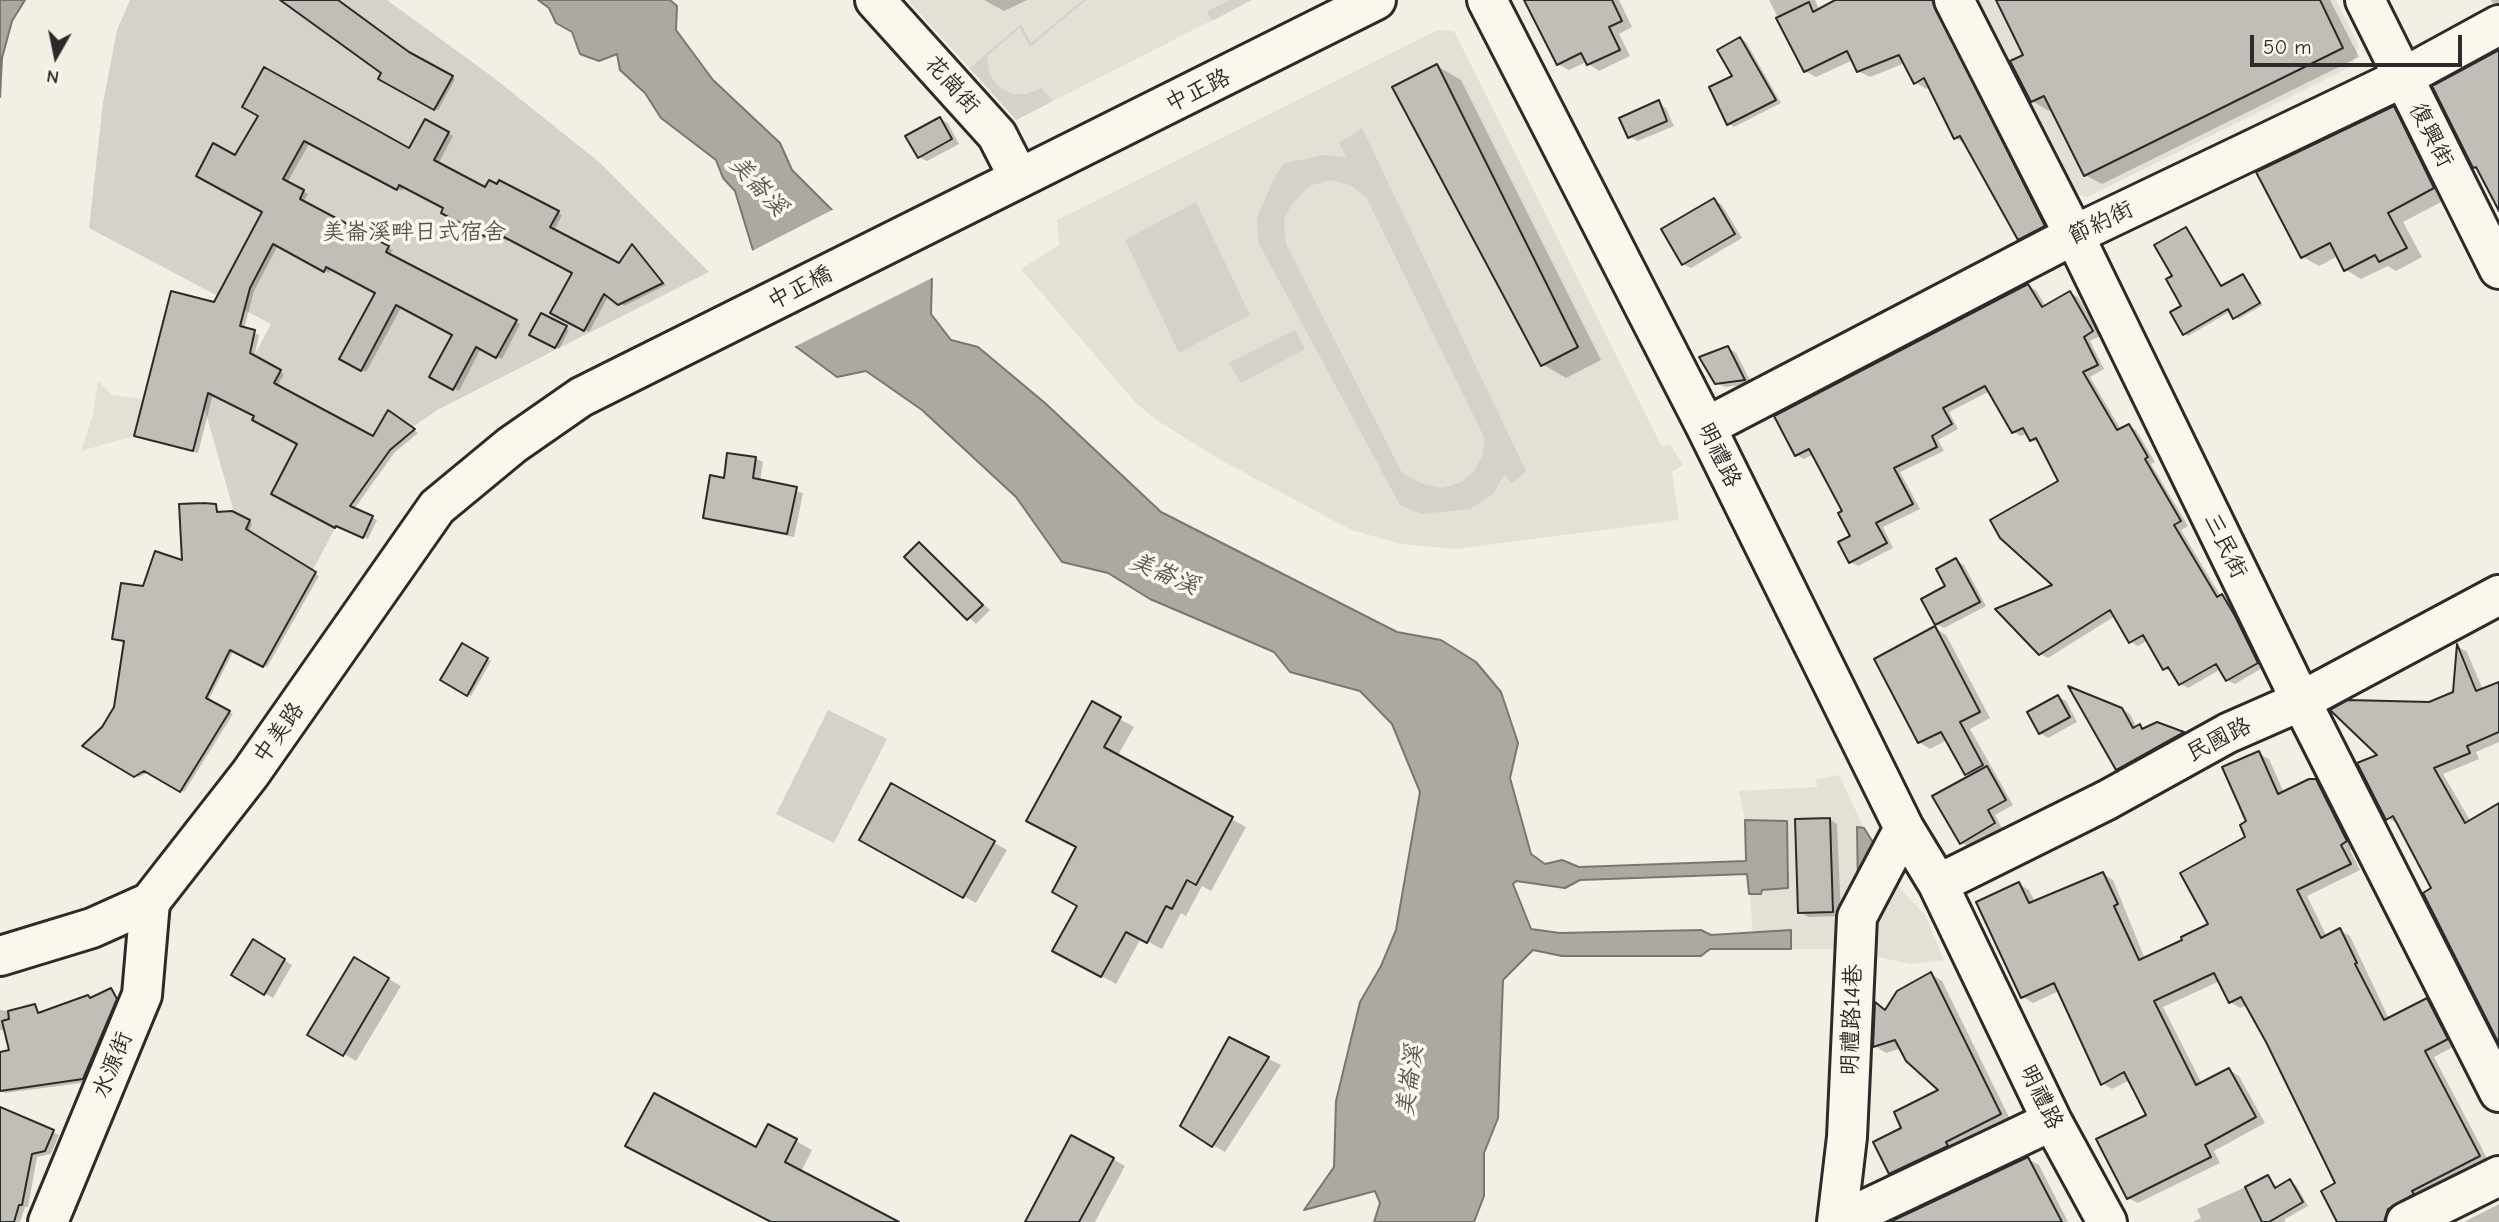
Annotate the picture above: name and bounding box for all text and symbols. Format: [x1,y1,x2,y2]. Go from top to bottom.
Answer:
north arrow [21,21,91,91]
scale bar [2254,21,2466,65]
text: 50 m [2263,35,2312,59]
street label: 花崗街 [919,50,985,120]
street label: 中正路 [1161,63,1235,119]
text: N [45,65,61,89]
street label: 復興街 [2403,98,2459,172]
water label: 美崙溪 [723,150,793,222]
street label: 節約街 [2064,195,2138,251]
park label: 美崙溪畔日式宿舍 [322,218,506,246]
street label: 中正橋 [763,260,837,316]
street label: 明禮路 [1691,418,1747,492]
street label: 三民街 [2197,509,2253,583]
water label: 美崙溪 [1125,547,1203,601]
street label: 中美路 [248,697,310,769]
street label: 民國路 [2182,712,2256,768]
street label: 明禮路14巷 [1836,963,1868,1077]
street label: 水源街 [87,1028,139,1102]
water label: 美崙溪 [1391,1043,1429,1119]
street label: 明禮路 [2013,1060,2069,1134]

